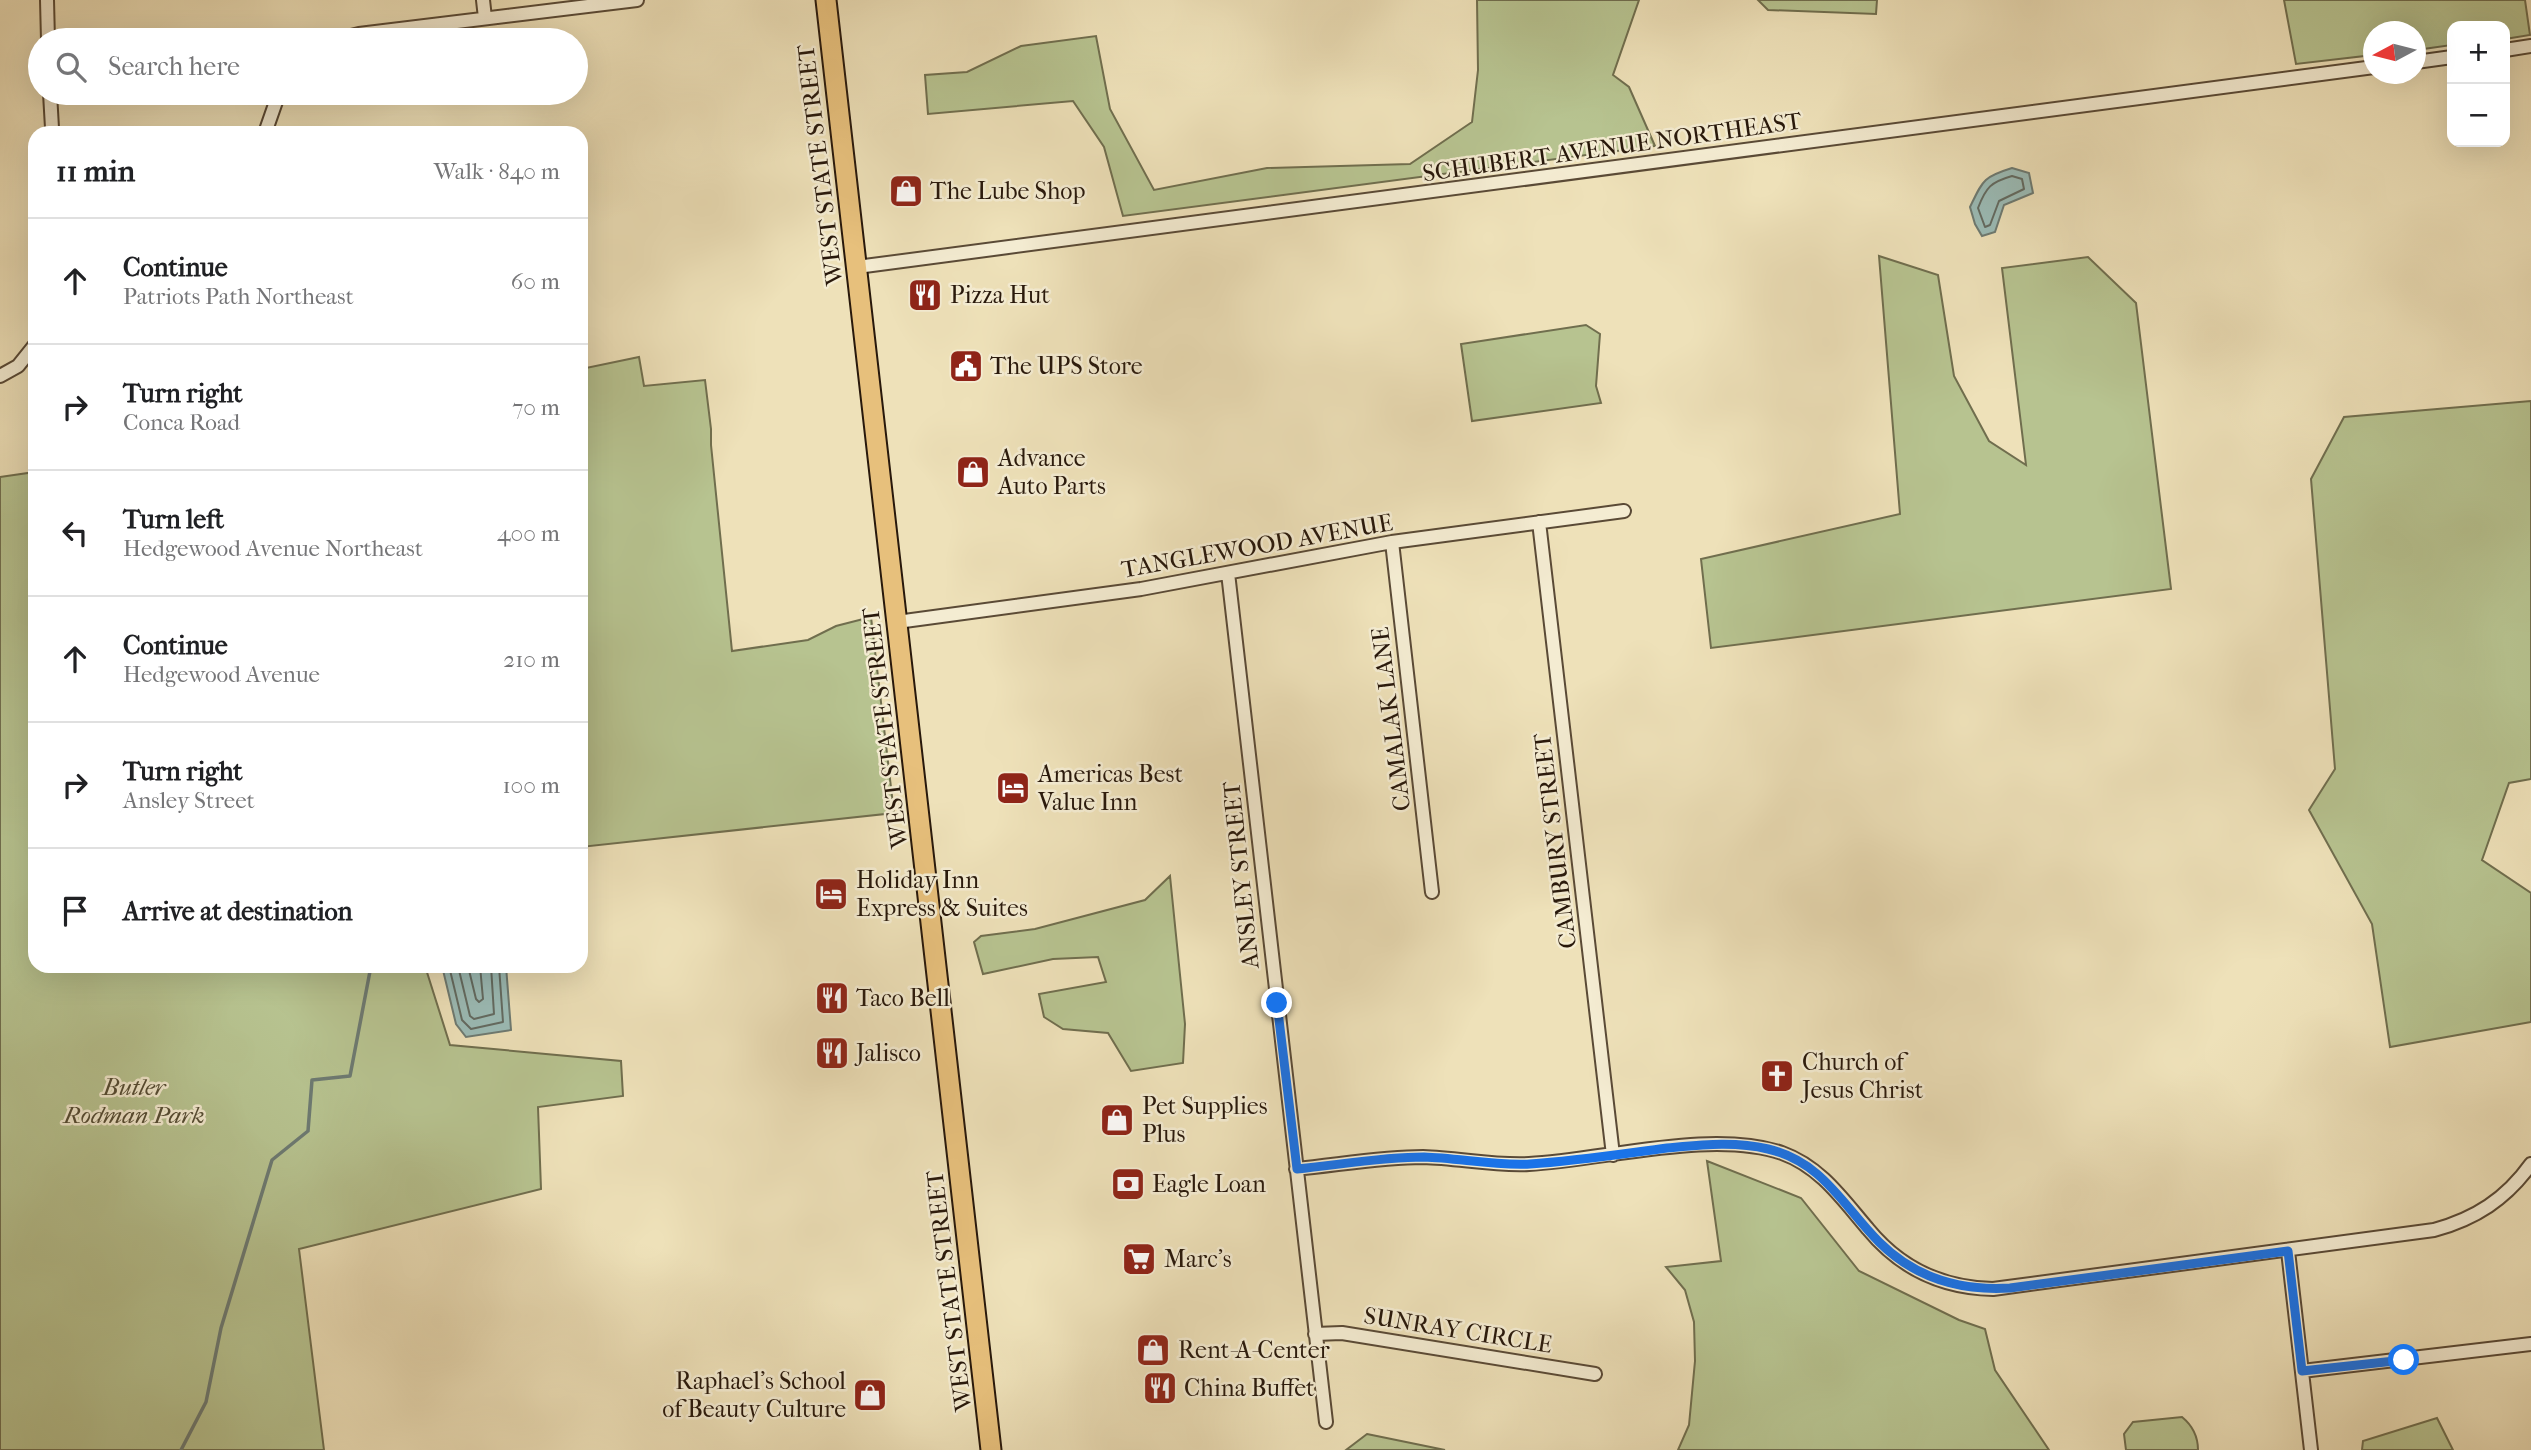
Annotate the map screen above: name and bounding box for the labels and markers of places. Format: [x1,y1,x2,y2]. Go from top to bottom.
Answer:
shop icon: The Lube Shop [887,172,925,210]
place label: The Lube Shop [930,177,1086,205]
restaurant icon: Pizza Hut [906,276,944,314]
place label: Pizza Hut [950,281,1050,309]
public building icon: The UPS Store [947,347,985,385]
place label: The UPS Store [990,352,1143,380]
place label: Advance Auto Parts [997,444,1106,500]
shop icon: Advance Auto Parts [954,453,992,491]
place label: Americas Best Value Inn [1037,760,1183,816]
hotel icon: Americas Best Value Inn [994,769,1032,807]
place label: Holiday Inn Express & Suites [856,866,1028,922]
hotel icon: Holiday Inn Express & Suites [812,875,850,913]
restaurant icon: Taco Bell [813,979,851,1017]
place label: Taco Bell [856,984,950,1012]
restaurant icon: Jalisco [813,1034,851,1072]
place label: Jalisco [854,1039,921,1067]
place label: Church of Jesus Christ [1800,1048,1924,1104]
church icon: Church of Jesus Christ [1758,1057,1796,1095]
place label: Pet Supplies Plus [1142,1092,1268,1148]
shop icon: Pet Supplies Plus [1098,1101,1136,1139]
bank icon: Eagle Loan [1109,1165,1147,1203]
place label: Eagle Loan [1152,1170,1266,1198]
supermarket icon: Marc's [1120,1240,1158,1278]
place label: Marc's [1164,1245,1232,1273]
shop icon: Rent-A-Center [1134,1331,1172,1369]
place label: Rent-A-Center [1178,1336,1331,1364]
place label: Raphael's School of Beauty Culture [662,1367,846,1423]
restaurant icon: China Buffet [1141,1369,1179,1407]
place label: China Buffet [1184,1374,1315,1402]
shop icon: Raphael's School of Beauty Culture [851,1376,889,1414]

